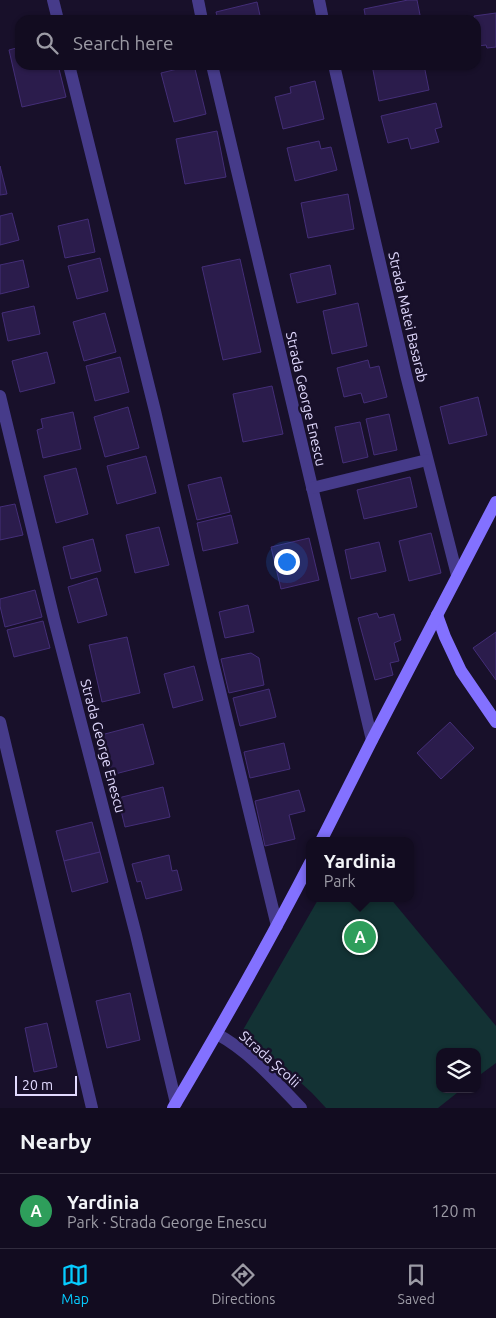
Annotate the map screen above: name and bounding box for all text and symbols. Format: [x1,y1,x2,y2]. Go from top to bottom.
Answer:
search box [15,15,481,70]
icon: search [33,29,61,57]
text: Search here [73,32,173,54]
street label: Strada Matei Basarab [385,250,431,384]
street label: Strada George Enescu [283,330,329,468]
your location [274,549,300,575]
street label: Strada George Enescu [77,677,129,815]
popup [306,837,414,902]
text: Yardinia [324,850,396,872]
text: Park [324,872,356,890]
pin: A [344,918,376,956]
street label: Strada Școlii [236,1027,304,1091]
map controls [436,1048,481,1093]
button: layers [436,1048,481,1093]
scale bar [15,1073,78,1096]
text: 20 m [22,1077,53,1093]
text: Nearby [20,1129,91,1153]
text: Yardinia [67,1191,139,1213]
text: A [30,1202,42,1220]
text: 120 m [431,1202,476,1220]
text: Park · Strada George Enescu [67,1213,267,1231]
tab: Map [61,1261,89,1307]
tab: Directions [211,1261,275,1307]
tab: Saved [398,1261,435,1307]

